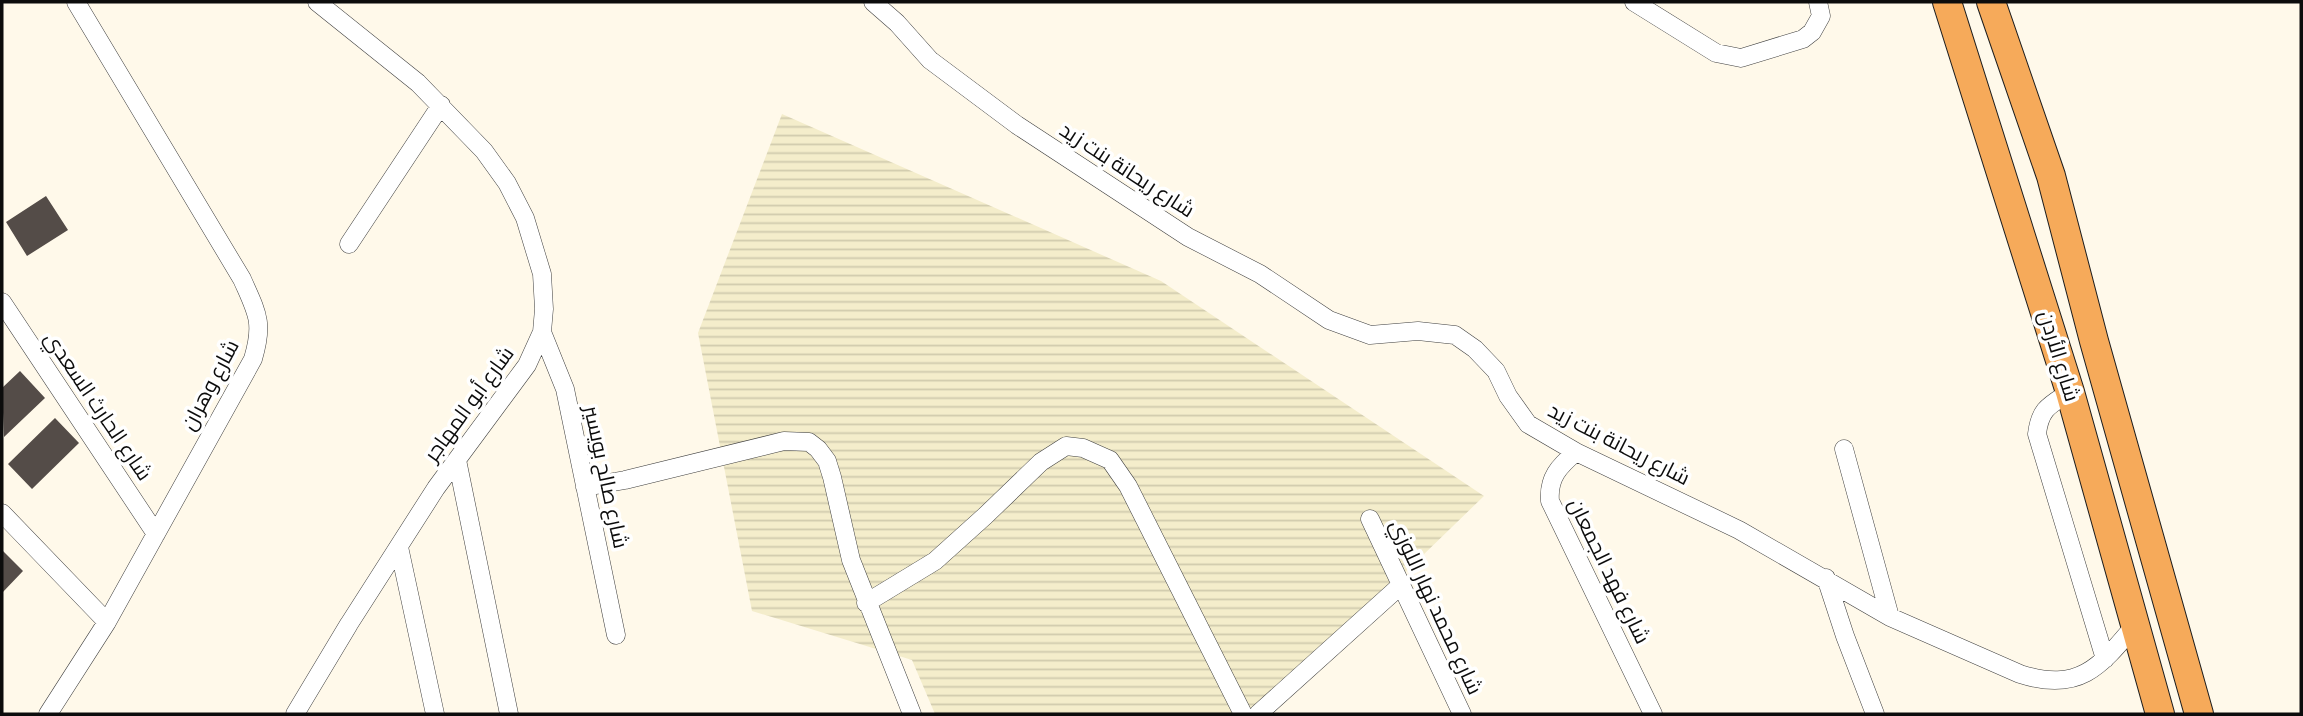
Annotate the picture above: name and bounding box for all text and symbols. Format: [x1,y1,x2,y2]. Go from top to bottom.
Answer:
street label: شارع ريحانة بنت زيد [1054,113,1202,224]
street label: شارع الأردن [2032,306,2090,405]
street label: شارع الحارث السعدي [36,324,162,487]
street label: شارع وهران [171,333,246,435]
street label: شارع أبو المهاجر [414,338,520,468]
street label: شارع ريحانة بنت زيد [1543,393,1697,492]
street label: شارع صالح بويسير [577,401,639,551]
street label: شارع فهد الجمعان [1562,492,1660,648]
street label: شارع محمد نهار اللوزي [1381,513,1493,700]

